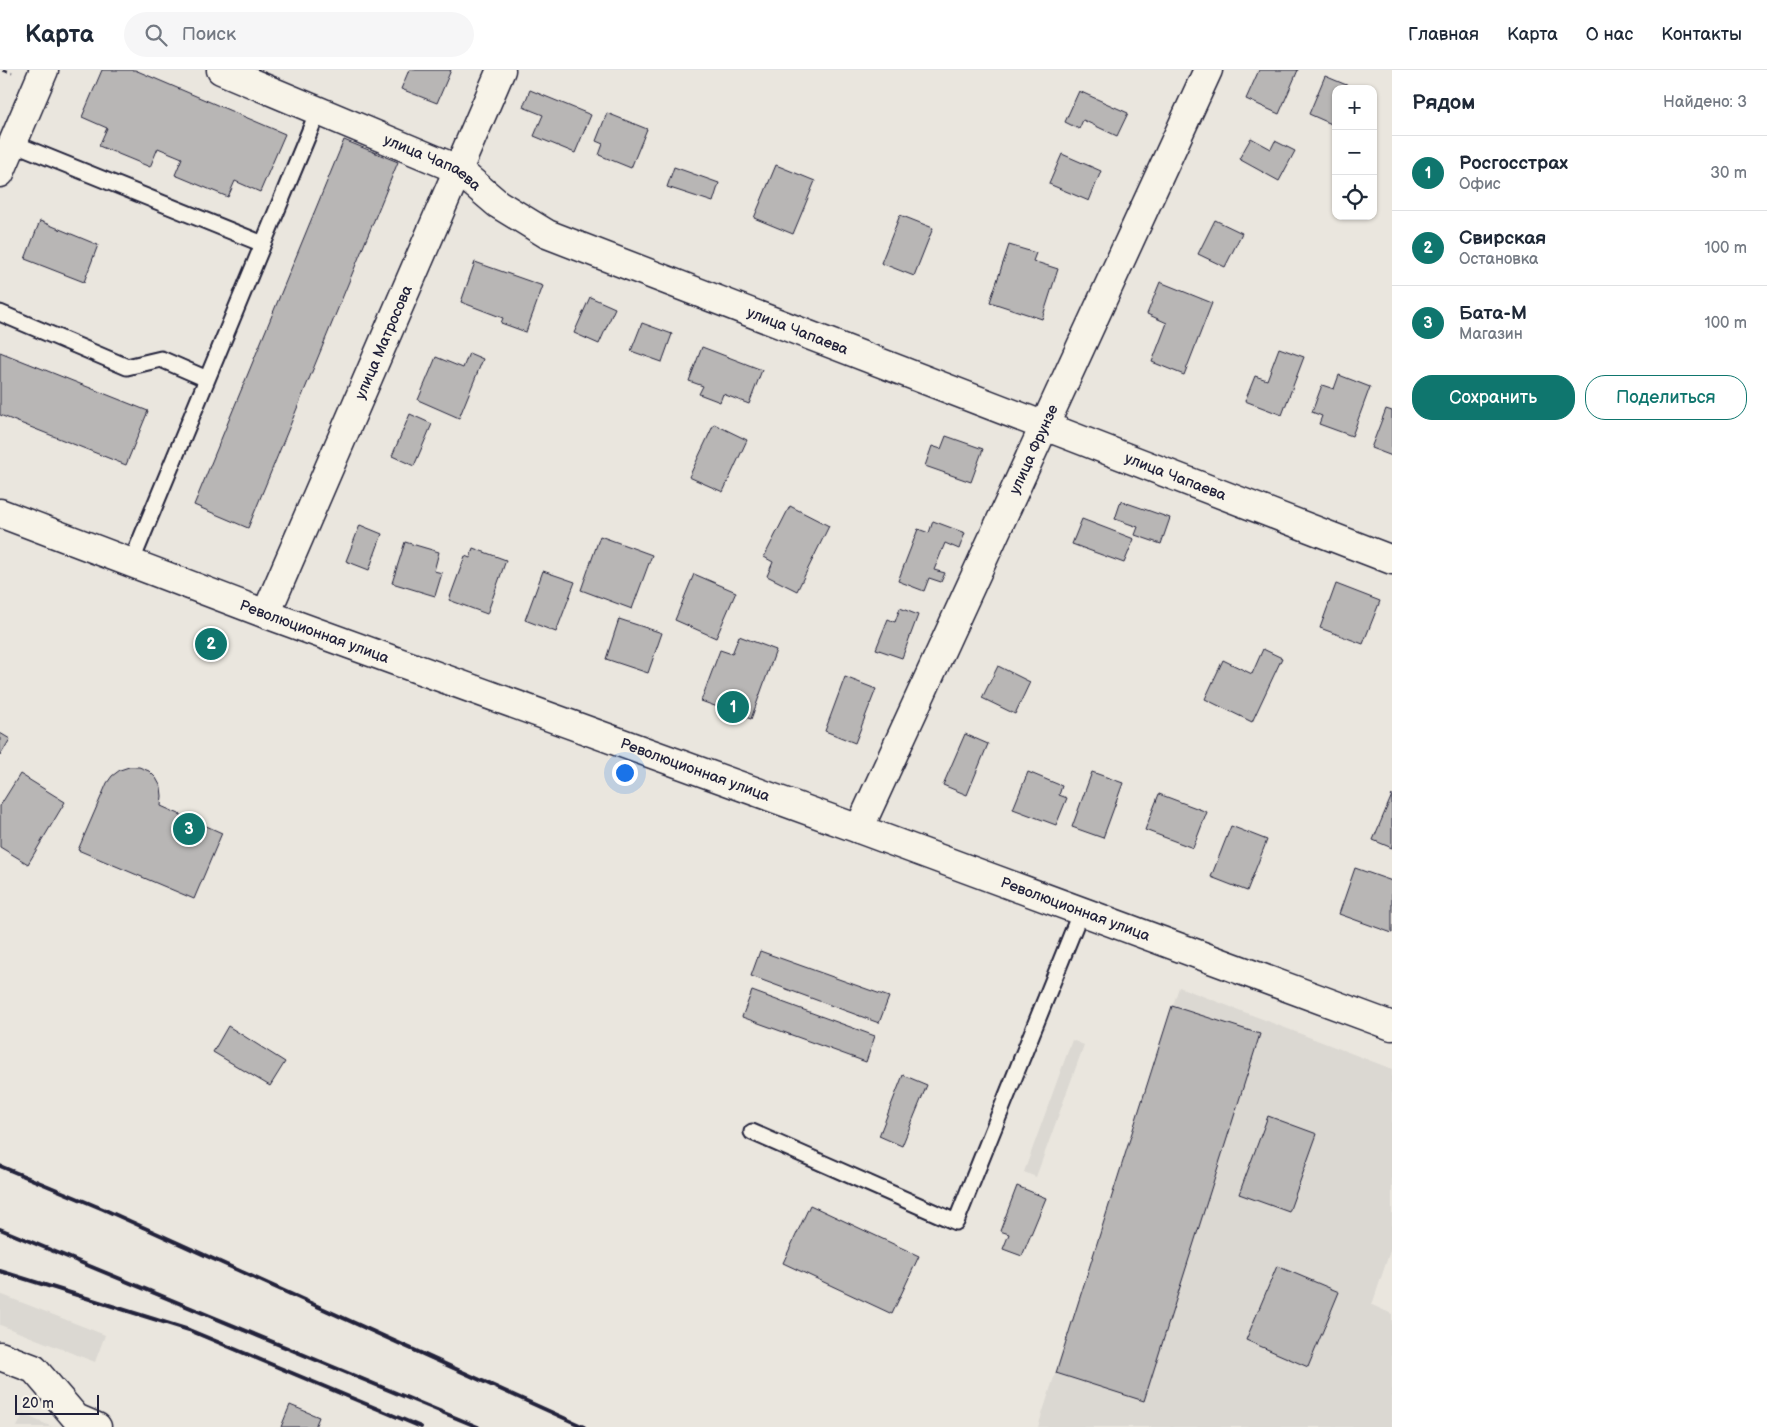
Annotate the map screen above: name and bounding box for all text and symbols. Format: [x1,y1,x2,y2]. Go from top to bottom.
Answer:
search box [124,12,474,57]
text: Карта [25,20,94,49]
icon: search [142,21,170,49]
text: Поиск [182,23,236,46]
text: Главная [1408,24,1479,45]
text: Карта [1507,24,1558,45]
text: О нас [1586,24,1633,45]
text: Контакты [1661,24,1742,45]
map controls [1332,85,1377,220]
button: + [1332,85,1377,130]
text: Рядом [1412,90,1475,115]
text: Найдено: 3 [1663,93,1747,112]
street label: улица Чапаева [381,130,485,195]
button: − [1332,130,1377,175]
text: Росгосстрах [1459,152,1568,175]
text: 1 [1425,164,1431,183]
text: 30 m [1710,164,1747,183]
button: locate [1332,175,1377,220]
text: Офис [1459,175,1501,194]
text: Свирская [1459,227,1546,250]
text: 2 [1423,239,1433,258]
text: 100 m [1704,239,1747,258]
text: Остановка [1459,250,1538,269]
street label: улица Матросова [350,282,416,402]
text: Бата-М [1459,302,1527,325]
street label: улица Чапаева [744,303,851,359]
text: 3 [1423,314,1433,333]
text: 100 m [1704,314,1747,333]
text: Магазин [1459,325,1523,344]
button: Сохранить [1412,375,1575,420]
button: Поделиться [1585,375,1747,420]
street label: улица Фрунзе [1005,401,1062,497]
street label: улица Чапаева [1122,448,1229,505]
street label: Революционная улица [237,595,392,667]
pin: 2 [195,625,227,663]
pin: 1 [717,688,749,726]
street label: Революционная улица [618,734,773,805]
your location [612,760,638,786]
pin: 3 [173,810,205,848]
street label: Революционная улица [998,873,1153,945]
scale bar [15,1392,99,1415]
text: 20 m [22,1395,54,1412]

